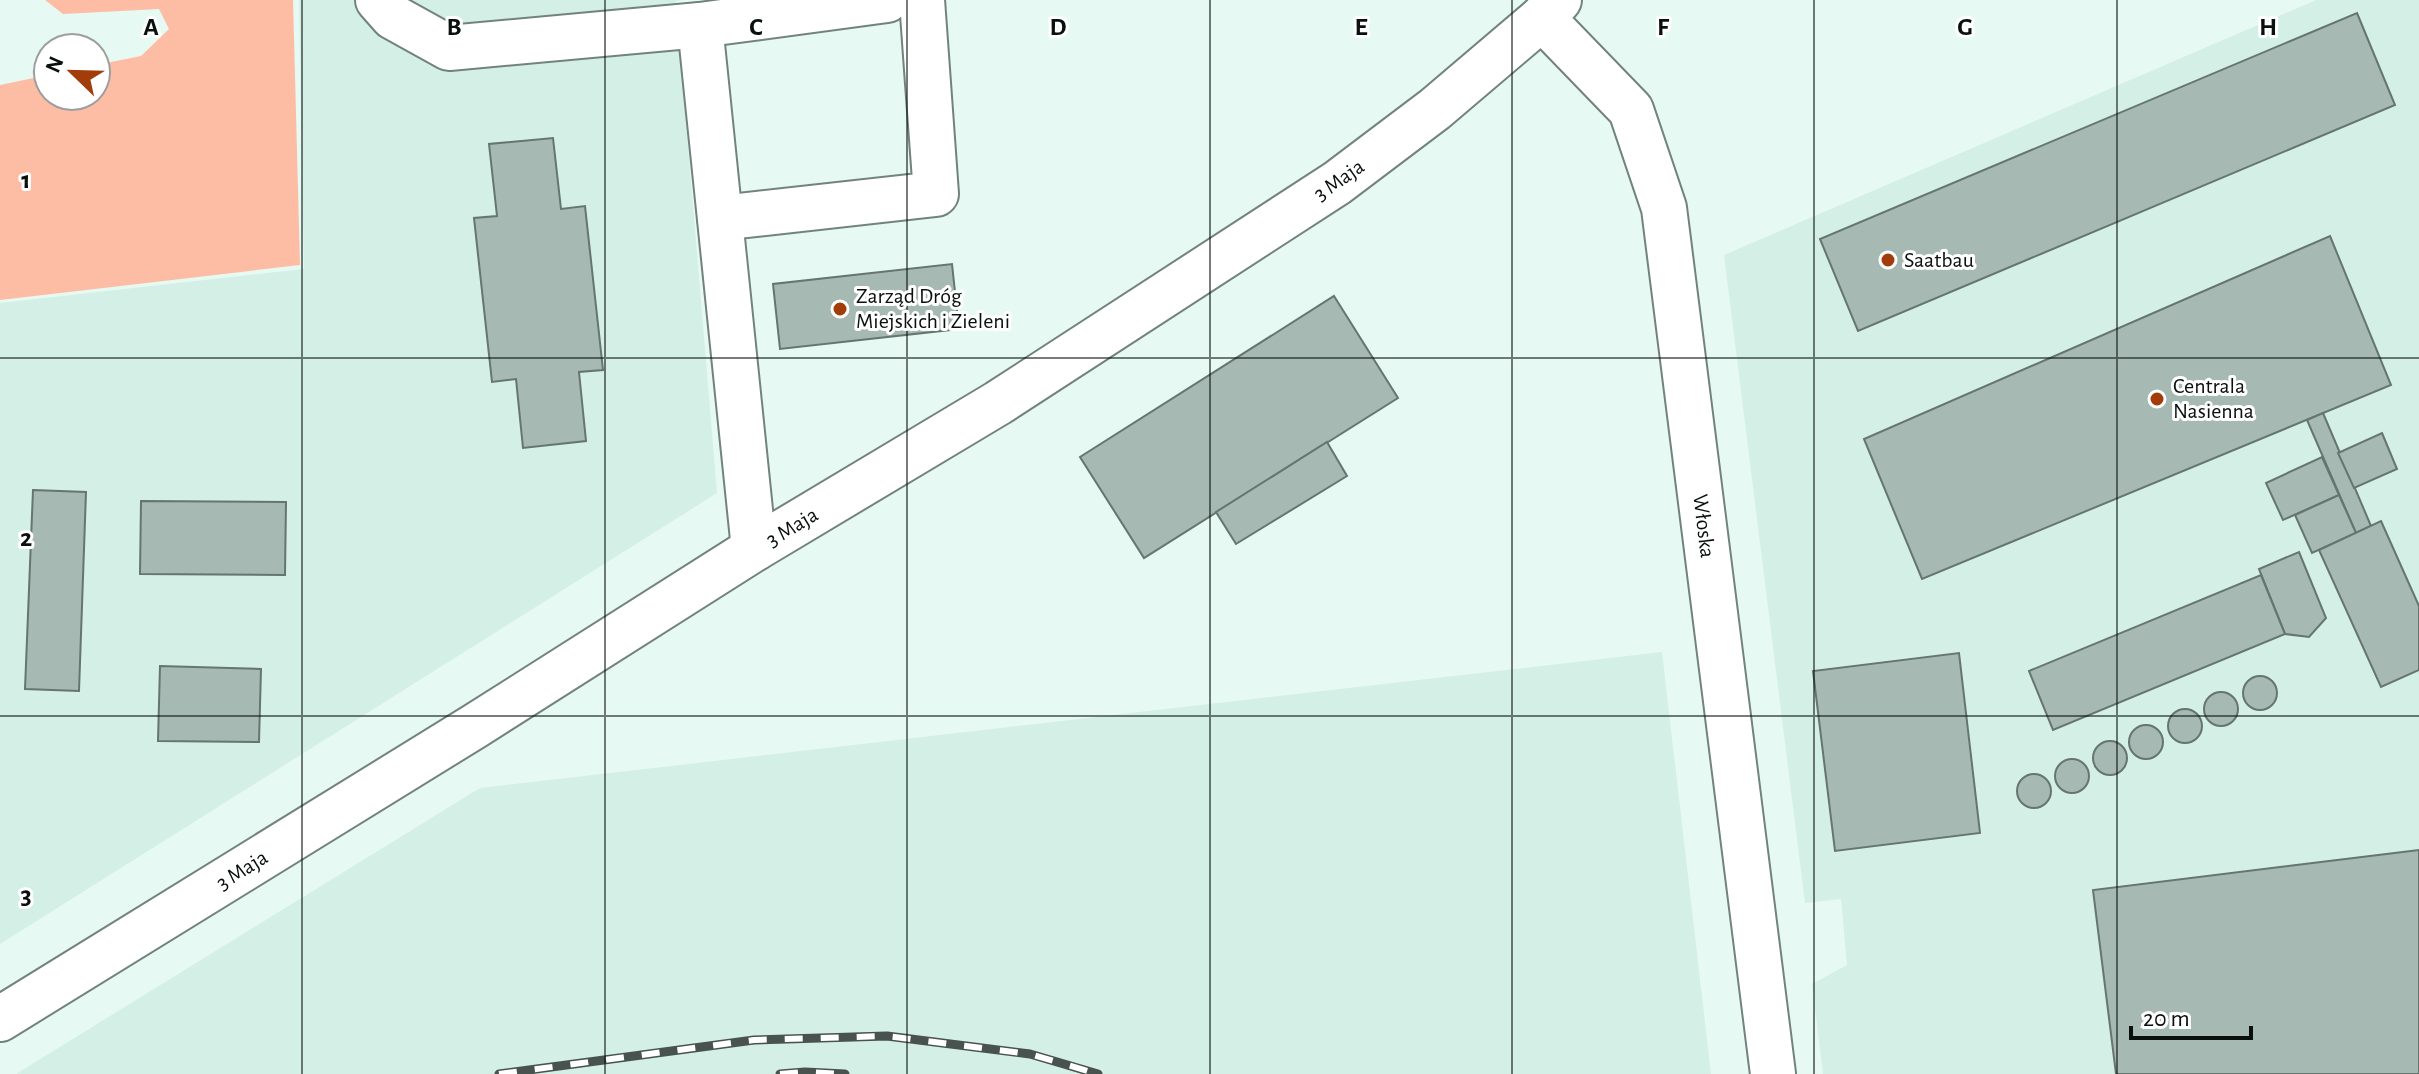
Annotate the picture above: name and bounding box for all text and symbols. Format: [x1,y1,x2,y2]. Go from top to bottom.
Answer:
text: A [143,14,159,40]
text: B [446,14,462,40]
text: C [749,14,763,40]
text: D [1049,14,1067,40]
text: E [1354,14,1368,40]
text: F [1657,14,1670,40]
text: G [1957,14,1973,40]
text: H [2259,14,2277,40]
north arrow [32,32,112,112]
text: N [41,53,68,76]
street label: 3 Maja [1310,155,1368,205]
text: 1 [21,167,31,193]
place label: Saatbau [1904,249,1974,271]
marker: Saatbau [1879,251,1897,269]
place label: Zarząd Dróg Miejskich i Zieleni [856,285,1010,332]
marker: Zarząd Dróg Miejskich i Zieleni [831,300,849,318]
place label: Centrala Nasienna [2173,375,2254,422]
marker: Centrala Nasienna [2148,390,2166,408]
street label: Włoska [1689,493,1719,559]
street label: 3 Maja [762,503,822,551]
text: 2 [20,525,32,551]
street label: 3 Maja [212,846,272,894]
text: 3 [20,883,32,909]
scale bar [2131,990,2251,1040]
text: 20 m [2143,1007,2190,1031]

